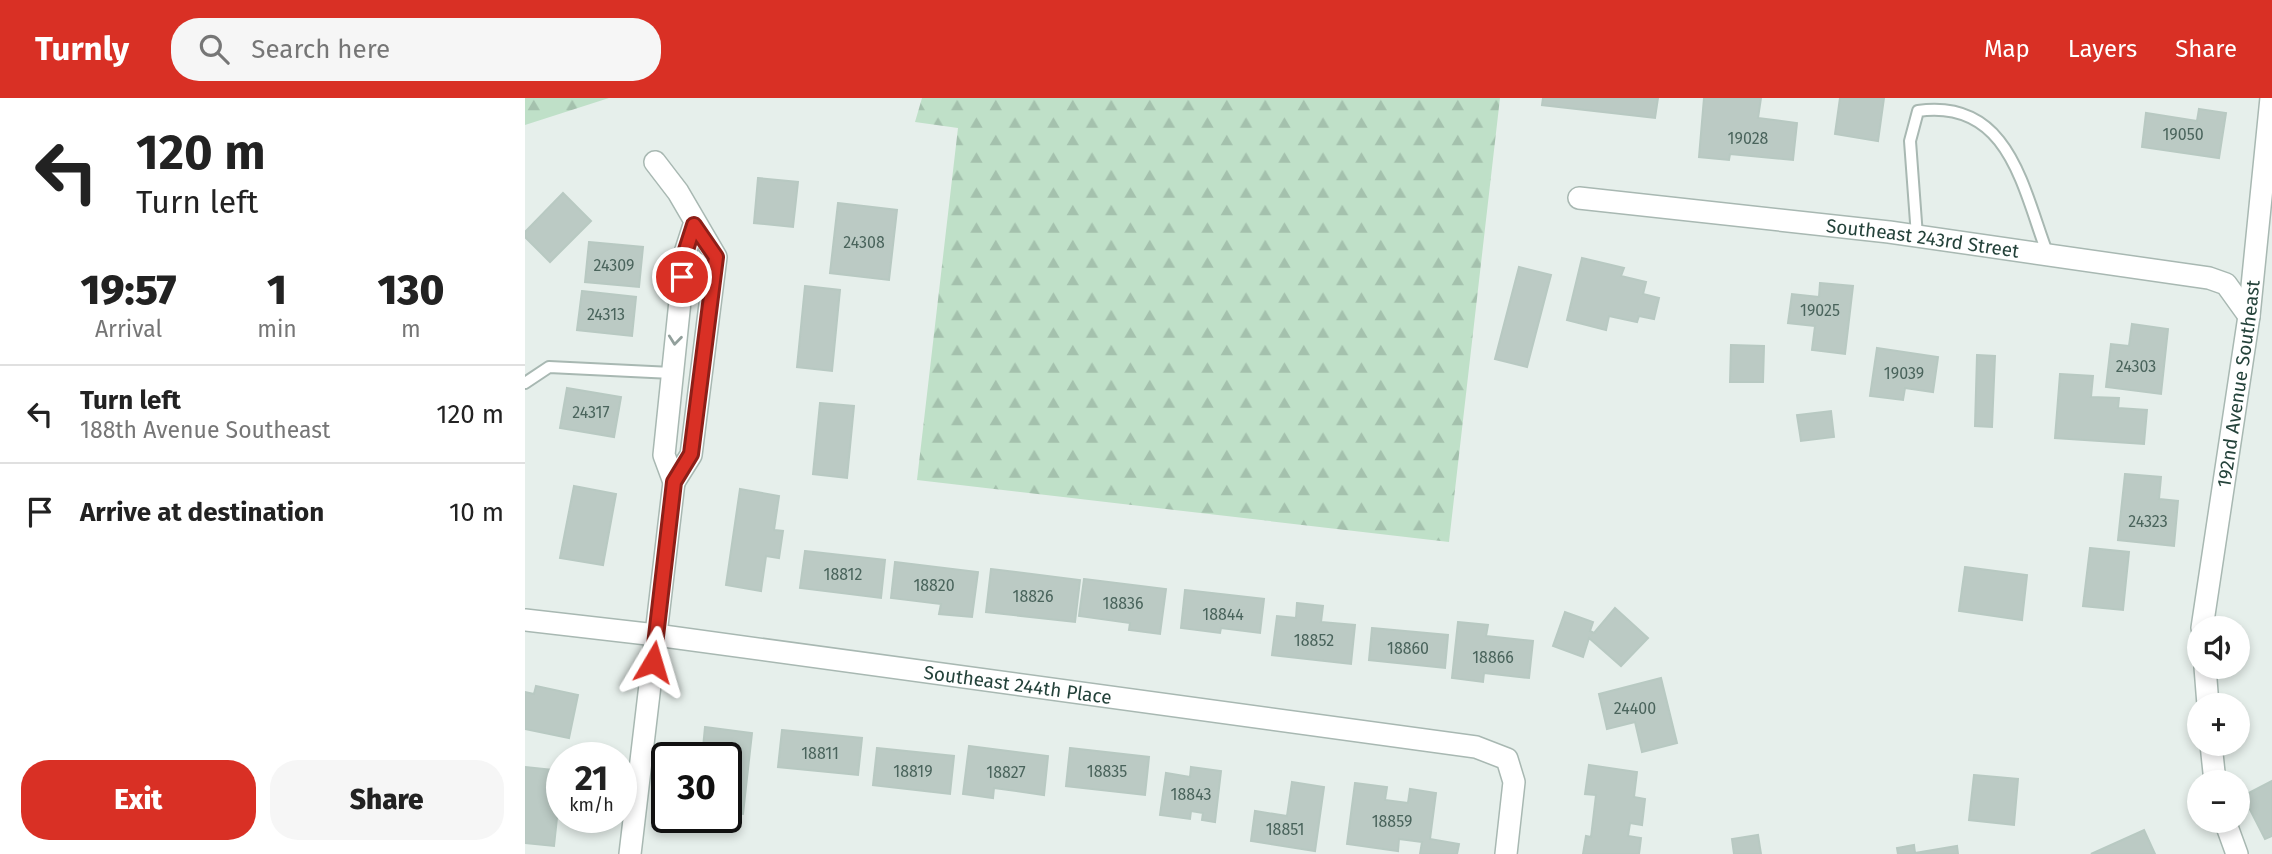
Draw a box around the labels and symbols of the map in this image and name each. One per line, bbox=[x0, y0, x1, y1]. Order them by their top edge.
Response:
house number: 19050 bbox=[2162, 125, 2204, 144]
house number: 19028 bbox=[1728, 129, 1769, 148]
street label: Southeast 243rd Street bbox=[1825, 214, 2021, 263]
house number: 24308 bbox=[843, 233, 885, 252]
pin bbox=[652, 247, 712, 307]
house number: 24309 bbox=[594, 256, 634, 275]
street label: 192nd Avenue Southeast bbox=[2212, 279, 2265, 489]
house number: 19025 bbox=[1800, 301, 1840, 320]
house number: 24313 bbox=[587, 305, 625, 324]
one-way arrow bbox=[668, 335, 683, 346]
house number: 24303 bbox=[2116, 357, 2156, 376]
house number: 19039 bbox=[1884, 364, 1924, 383]
house number: 24317 bbox=[572, 403, 610, 422]
house number: 24323 bbox=[2128, 512, 2168, 531]
house number: 18812 bbox=[824, 565, 863, 584]
house number: 18820 bbox=[913, 576, 955, 595]
house number: 18826 bbox=[1013, 587, 1053, 606]
house number: 18836 bbox=[1102, 594, 1144, 613]
house number: 18844 bbox=[1202, 605, 1244, 624]
position arrow bbox=[616, 625, 690, 699]
house number: 18852 bbox=[1294, 631, 1334, 650]
house number: 18860 bbox=[1387, 639, 1429, 658]
house number: 18866 bbox=[1472, 648, 1514, 667]
street label: Southeast 244th Place bbox=[922, 661, 1113, 709]
house number: 24400 bbox=[1614, 699, 1656, 718]
speed limit sign: 30 bbox=[651, 742, 742, 833]
house number: 18811 bbox=[801, 744, 839, 763]
house number: 18819 bbox=[893, 762, 933, 781]
house number: 18835 bbox=[1087, 762, 1127, 781]
house number: 18827 bbox=[986, 763, 1026, 782]
house number: 18843 bbox=[1171, 785, 1211, 804]
house number: 18859 bbox=[1372, 812, 1412, 831]
house number: 18851 bbox=[1266, 820, 1304, 839]

